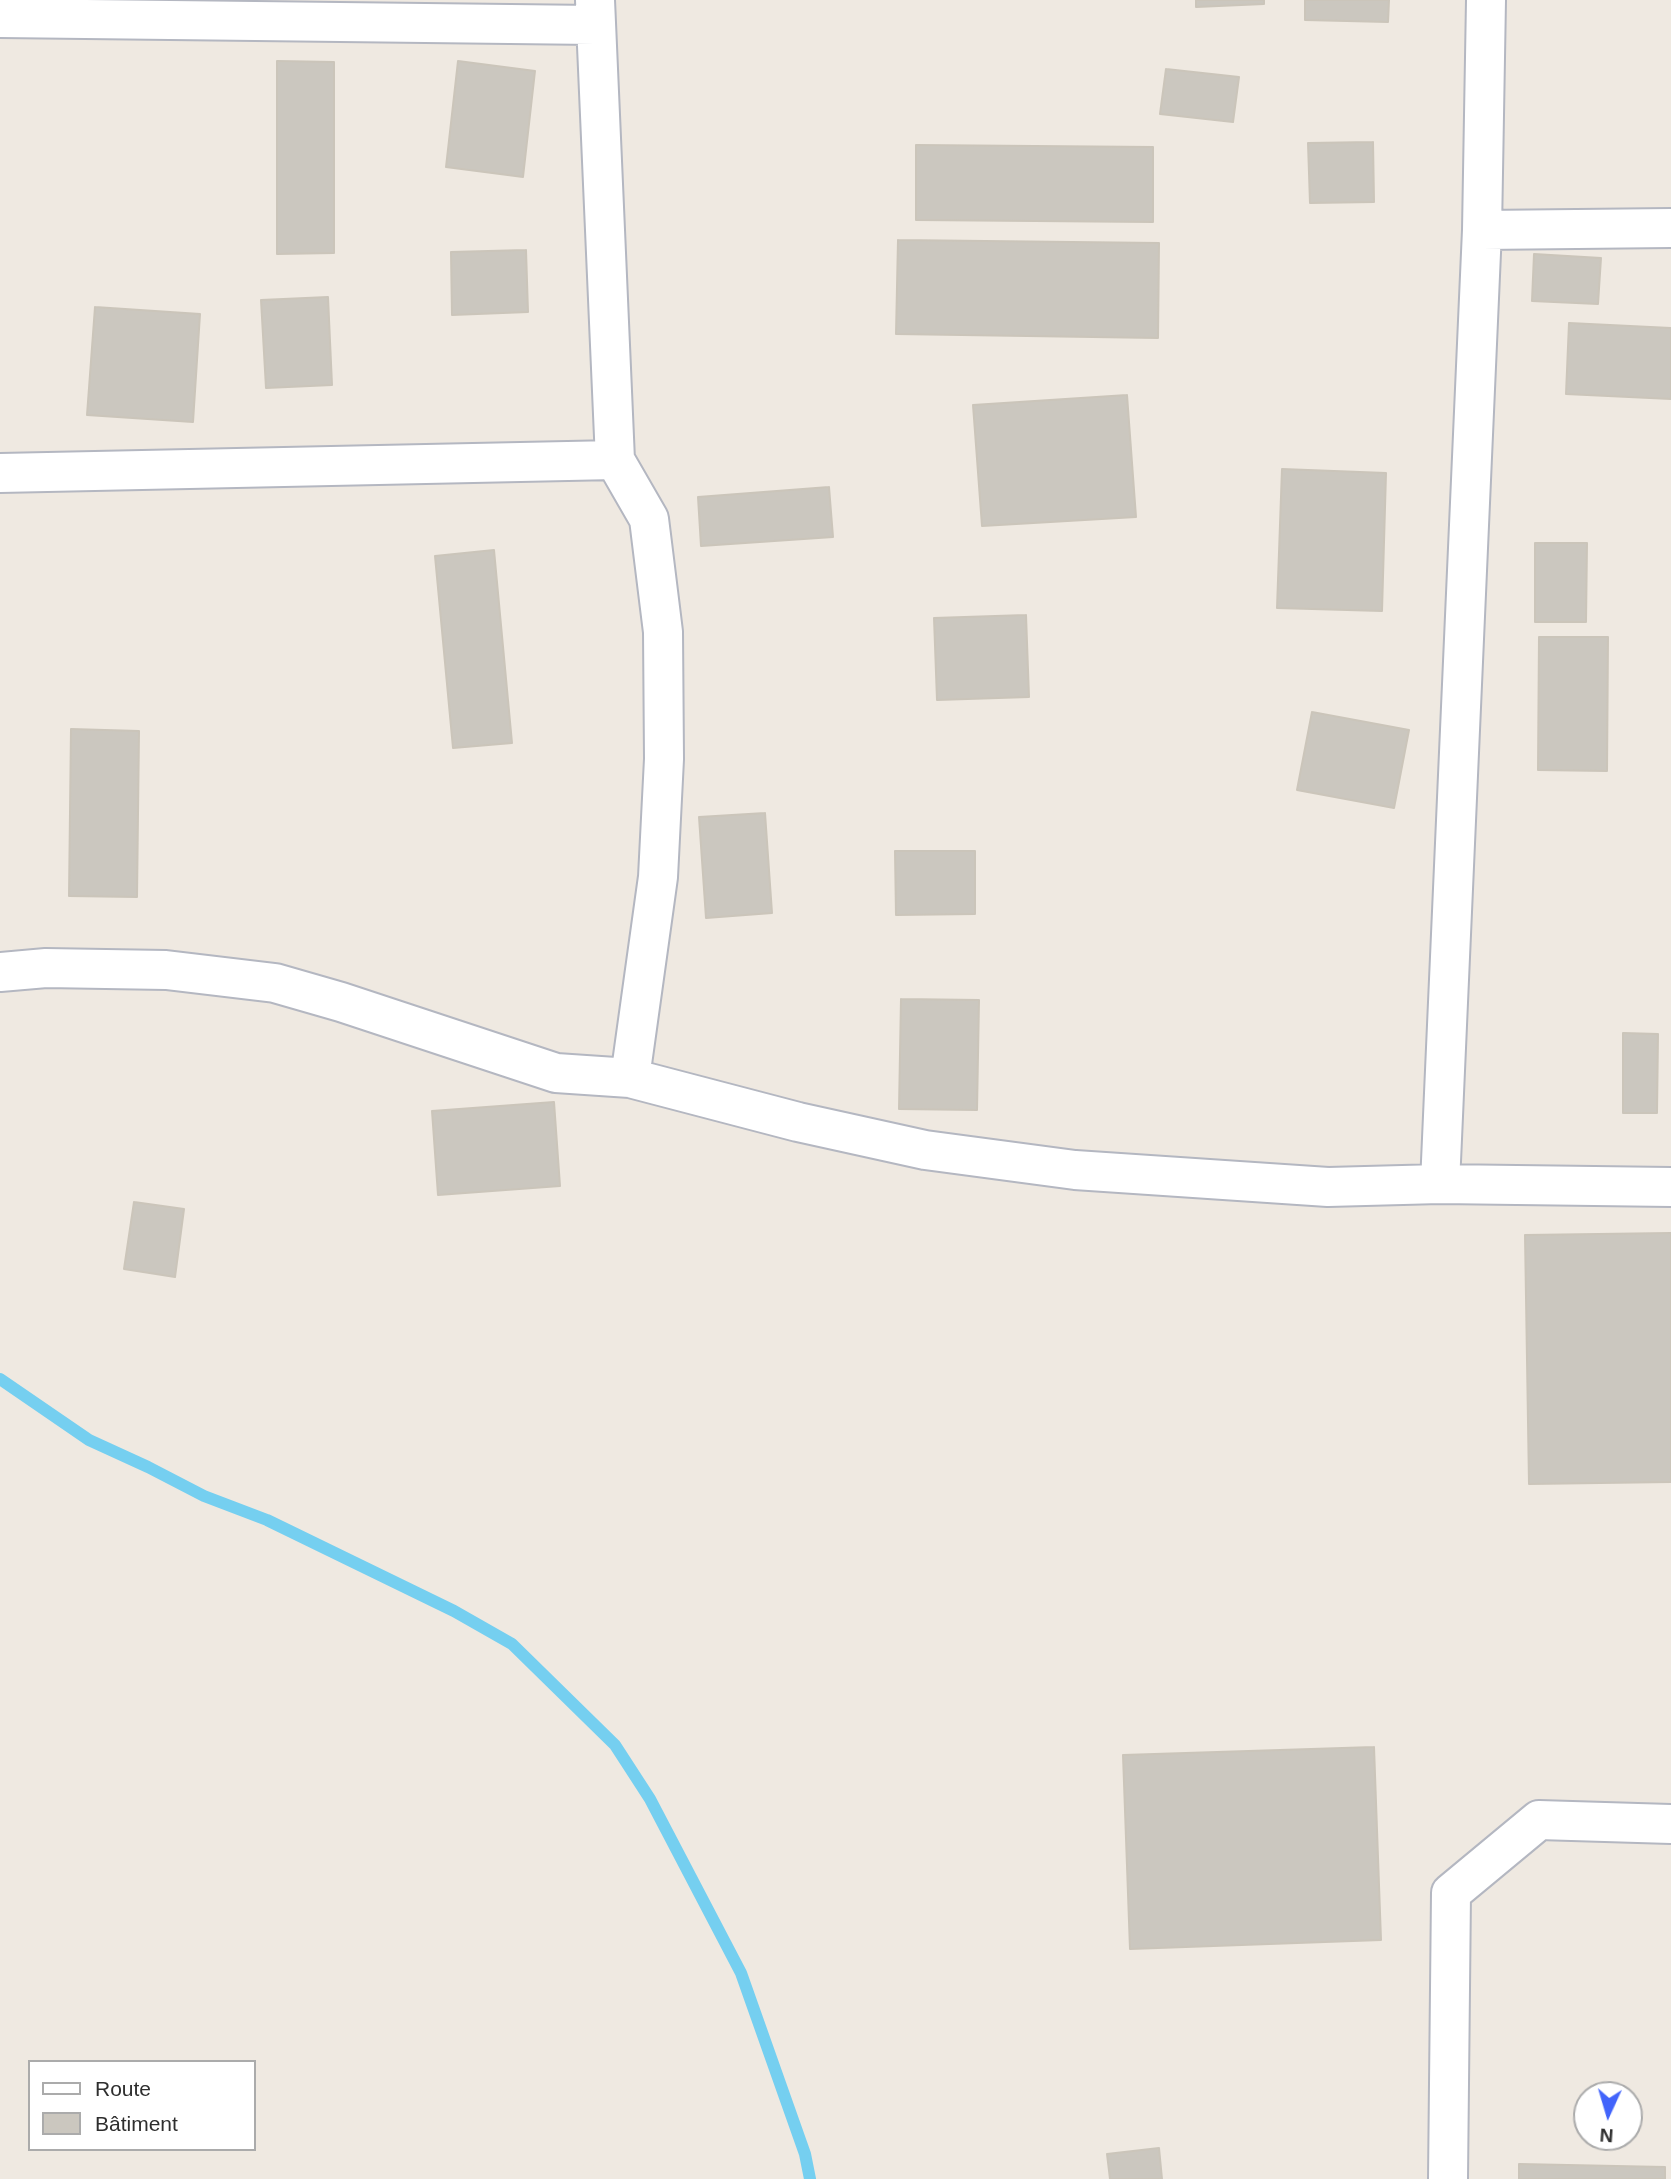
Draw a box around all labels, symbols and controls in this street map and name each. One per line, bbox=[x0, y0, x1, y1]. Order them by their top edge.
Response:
legend bbox=[28, 2060, 256, 2151]
text: Route bbox=[95, 2077, 151, 2100]
north arrow bbox=[1573, 2081, 1643, 2151]
text: Bâtiment bbox=[95, 2112, 178, 2135]
text: N bbox=[1599, 2124, 1614, 2146]

